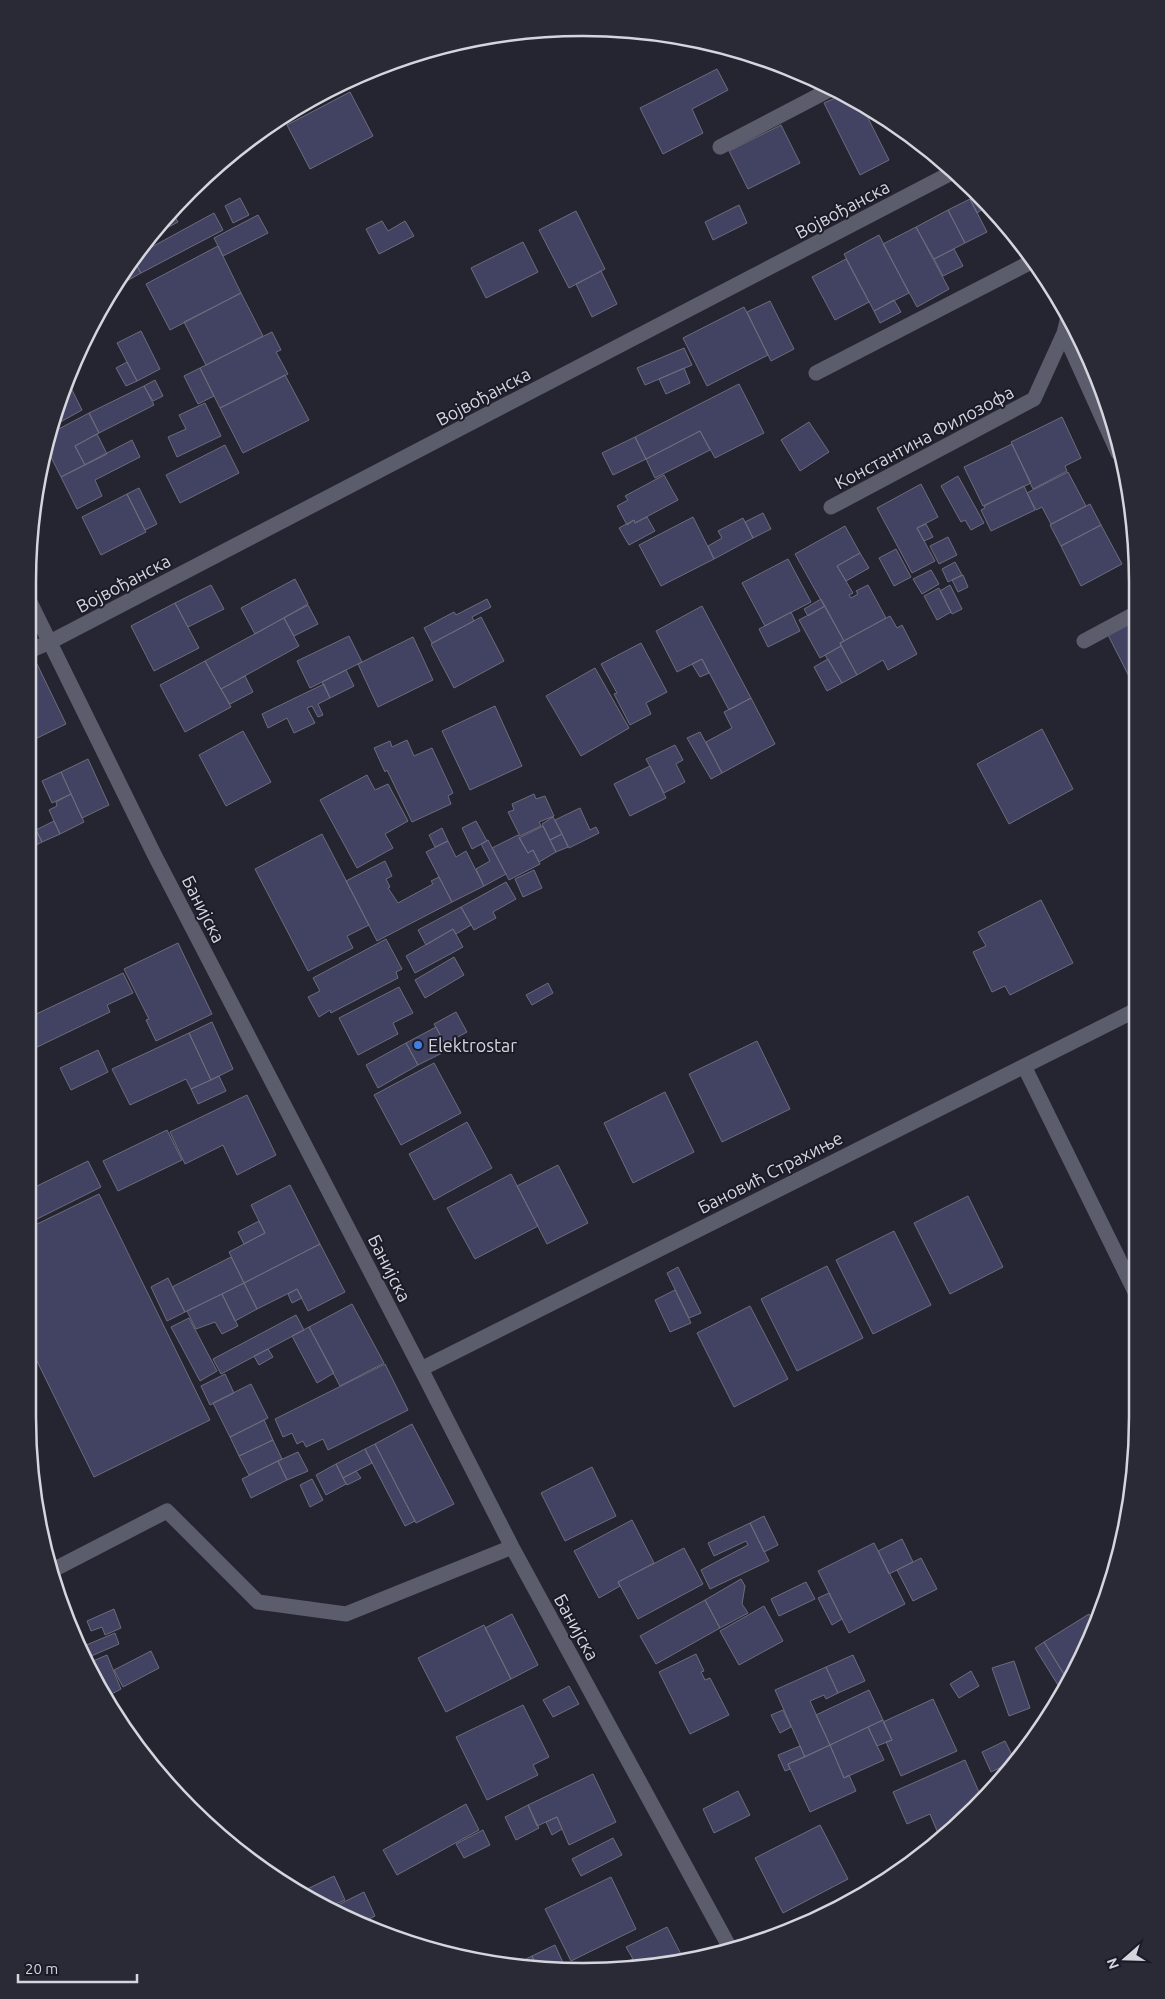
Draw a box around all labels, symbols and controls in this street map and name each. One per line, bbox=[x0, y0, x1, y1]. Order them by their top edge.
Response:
street label: Војвођанска bbox=[792, 176, 893, 243]
street label: Војвођанска bbox=[433, 363, 534, 430]
street label: Константина Филозофа bbox=[831, 381, 1017, 493]
street label: Војвођанска bbox=[73, 550, 174, 617]
street label: Банијска bbox=[179, 872, 229, 946]
place label: Elektrostar bbox=[428, 1035, 517, 1055]
marker: Elektrostar bbox=[412, 1039, 424, 1051]
street label: Бановић Страхиње bbox=[694, 1127, 846, 1217]
street label: Банијска bbox=[365, 1231, 415, 1305]
street label: Банијска bbox=[551, 1590, 603, 1664]
north arrow bbox=[1100, 1934, 1150, 1984]
scale bar bbox=[18, 1952, 136, 1984]
text: N bbox=[1103, 1956, 1122, 1971]
text: 20 m bbox=[25, 1960, 58, 1977]

